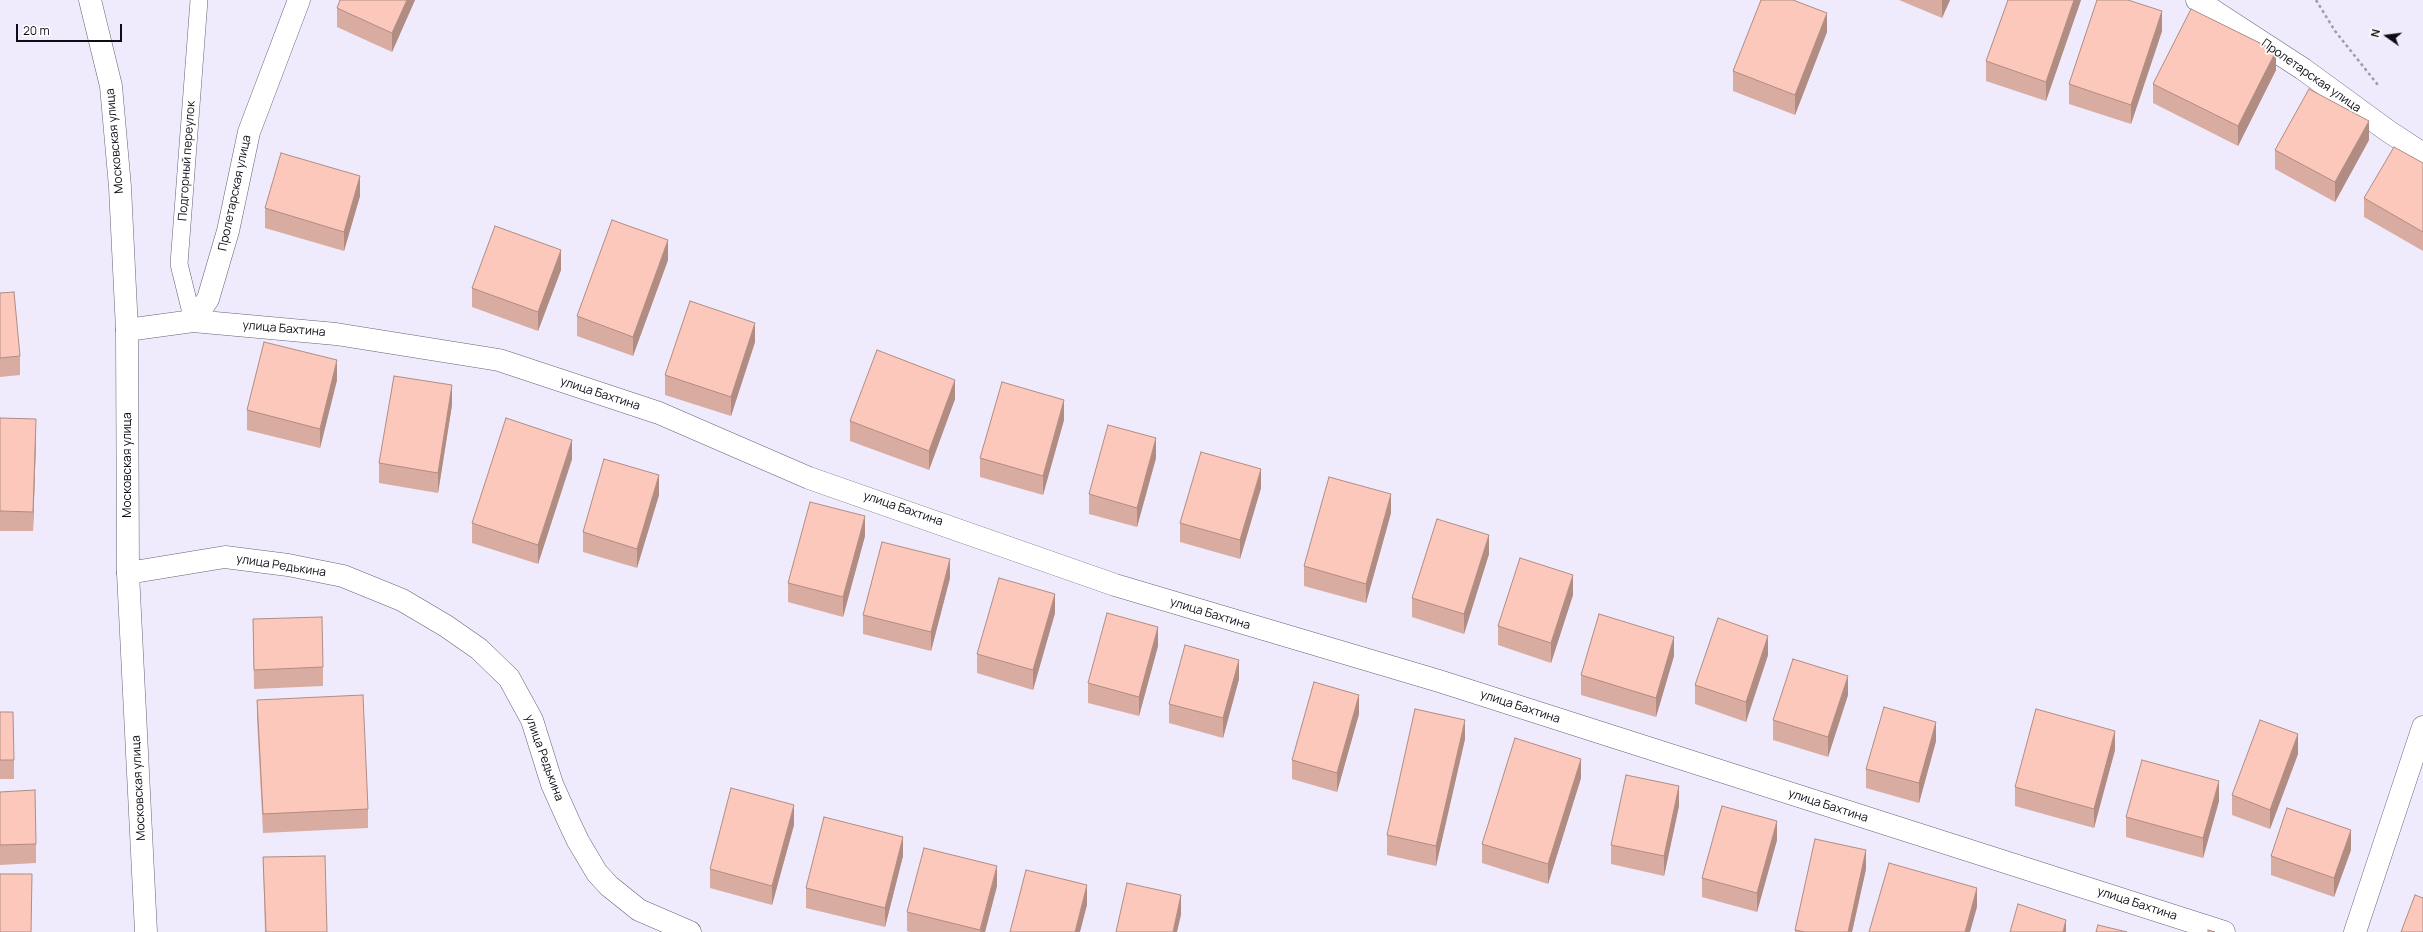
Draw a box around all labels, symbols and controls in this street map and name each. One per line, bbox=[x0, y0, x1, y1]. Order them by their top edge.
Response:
scale bar bbox=[18, 16, 124, 42]
north arrow bbox=[2367, 16, 2407, 56]
text: 20 m bbox=[23, 22, 50, 39]
text: N bbox=[2367, 27, 2383, 39]
street label: Пролетарская улица bbox=[2258, 36, 2364, 116]
street label: Московская улица bbox=[103, 88, 127, 194]
street label: Подгорный переулок bbox=[176, 100, 198, 222]
street label: Пролетарская улица bbox=[216, 134, 254, 252]
street label: улица Бахтина bbox=[242, 318, 326, 340]
street label: улица Бахтина bbox=[558, 374, 642, 414]
street label: Московская улица bbox=[121, 412, 135, 518]
street label: улица Бахтина bbox=[861, 489, 945, 529]
street label: улица Редькина bbox=[235, 552, 327, 580]
street label: улица Бахтина bbox=[1168, 595, 1252, 633]
street label: улица Бахтина bbox=[1478, 687, 1562, 727]
street label: улица Редькина bbox=[522, 713, 566, 803]
street label: Московская улица bbox=[129, 735, 149, 841]
street label: улица Бахтина bbox=[1786, 786, 1870, 826]
street label: улица Бахтина bbox=[2095, 884, 2179, 924]

